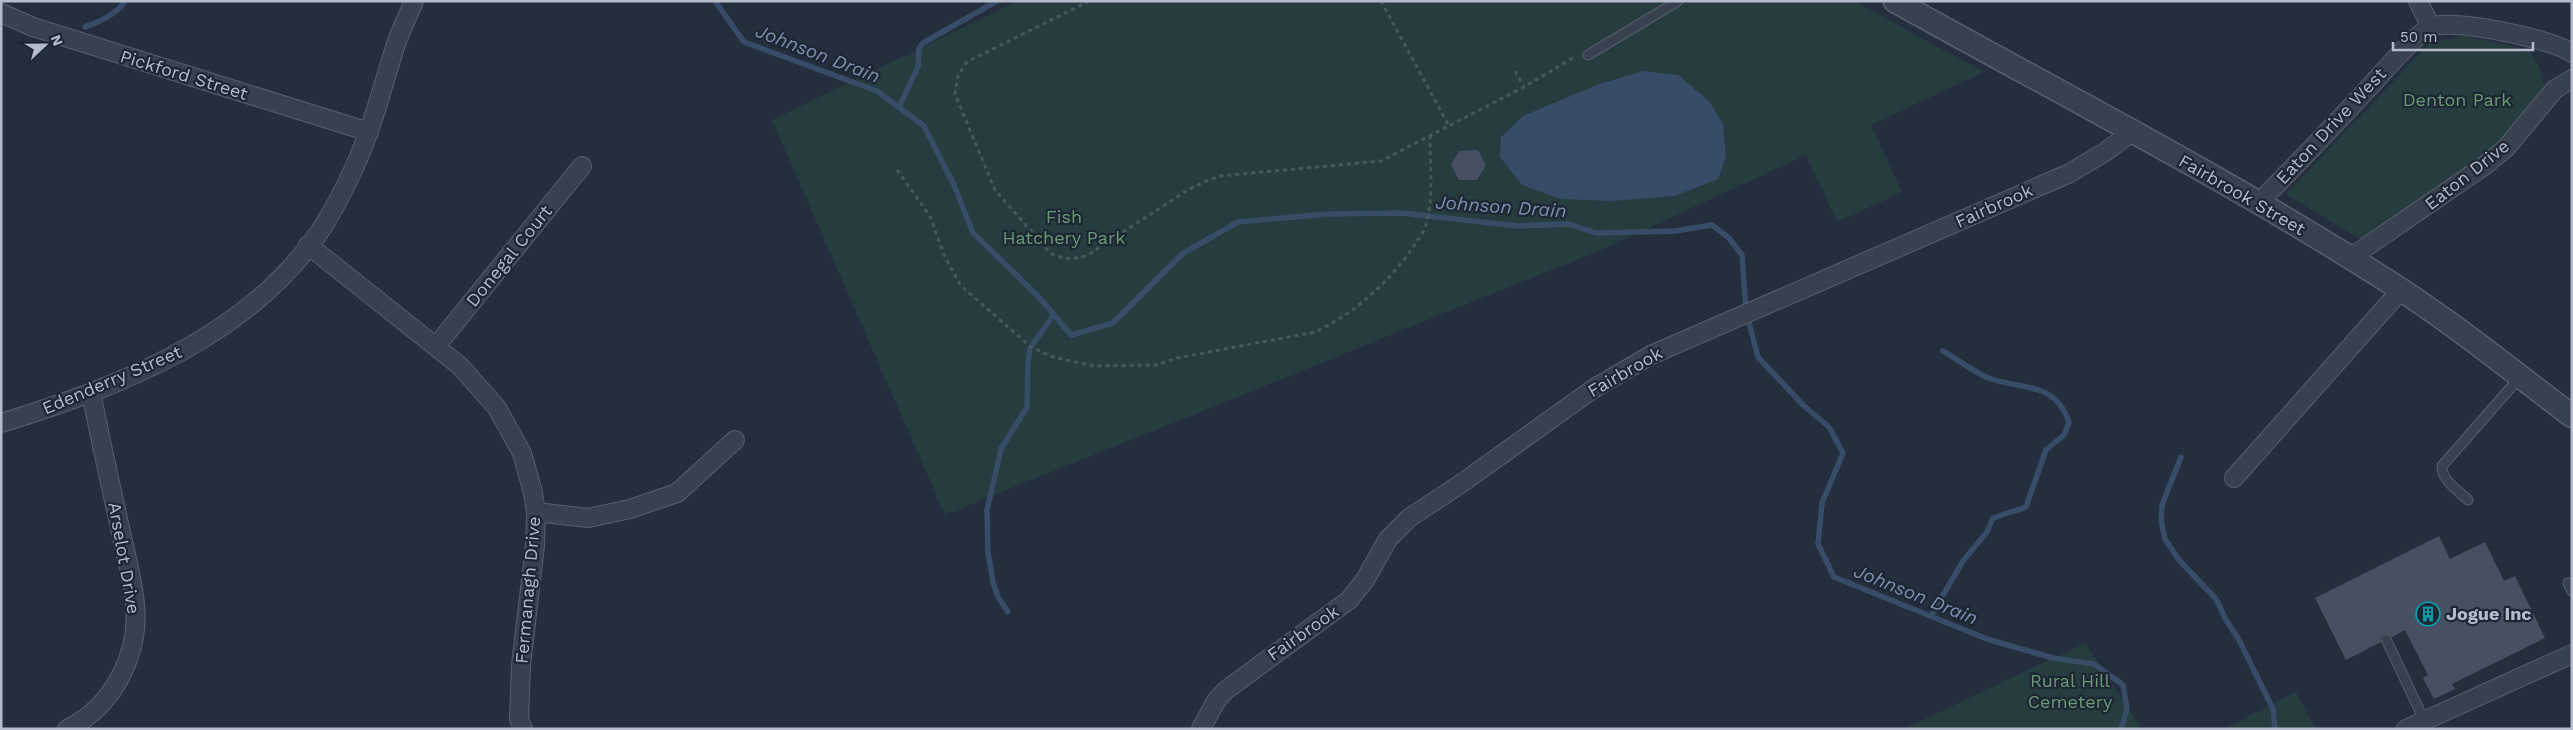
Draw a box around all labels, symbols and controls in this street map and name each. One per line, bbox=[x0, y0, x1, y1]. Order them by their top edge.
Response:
water label: Johnson Drain bbox=[752, 19, 883, 88]
north arrow bbox=[20, 20, 70, 70]
scale bar bbox=[2393, 20, 2533, 52]
text: 50 m bbox=[2400, 28, 2437, 46]
text: N bbox=[48, 32, 66, 48]
street label: Pickford Street bbox=[118, 45, 251, 104]
street label: Eaton Drive West bbox=[2271, 63, 2390, 188]
park label: Denton Park bbox=[2403, 89, 2511, 110]
street label: Eaton Drive bbox=[2420, 135, 2513, 214]
street label: Fairbrook Street bbox=[2175, 150, 2310, 240]
street label: Fairbrook bbox=[1952, 179, 2036, 232]
water label: Johnson Drain bbox=[1435, 190, 1567, 223]
street label: Donegal Court bbox=[461, 200, 556, 311]
park label: Fish Hatchery Park bbox=[1002, 206, 1126, 248]
street label: Edenderry Street bbox=[39, 340, 185, 418]
street label: Fairbrook bbox=[1584, 342, 1666, 401]
street label: Arselot Drive bbox=[104, 500, 145, 616]
street label: Fermanagh Drive bbox=[511, 515, 544, 665]
water label: Johnson Drain bbox=[1851, 559, 1981, 630]
street label: Fairbrook bbox=[1263, 600, 1343, 665]
building icon: Jogue Inc bbox=[2415, 601, 2441, 627]
place label: Jogue Inc bbox=[2446, 603, 2532, 624]
park label: Rural Hill Cemetery bbox=[2028, 670, 2113, 712]

